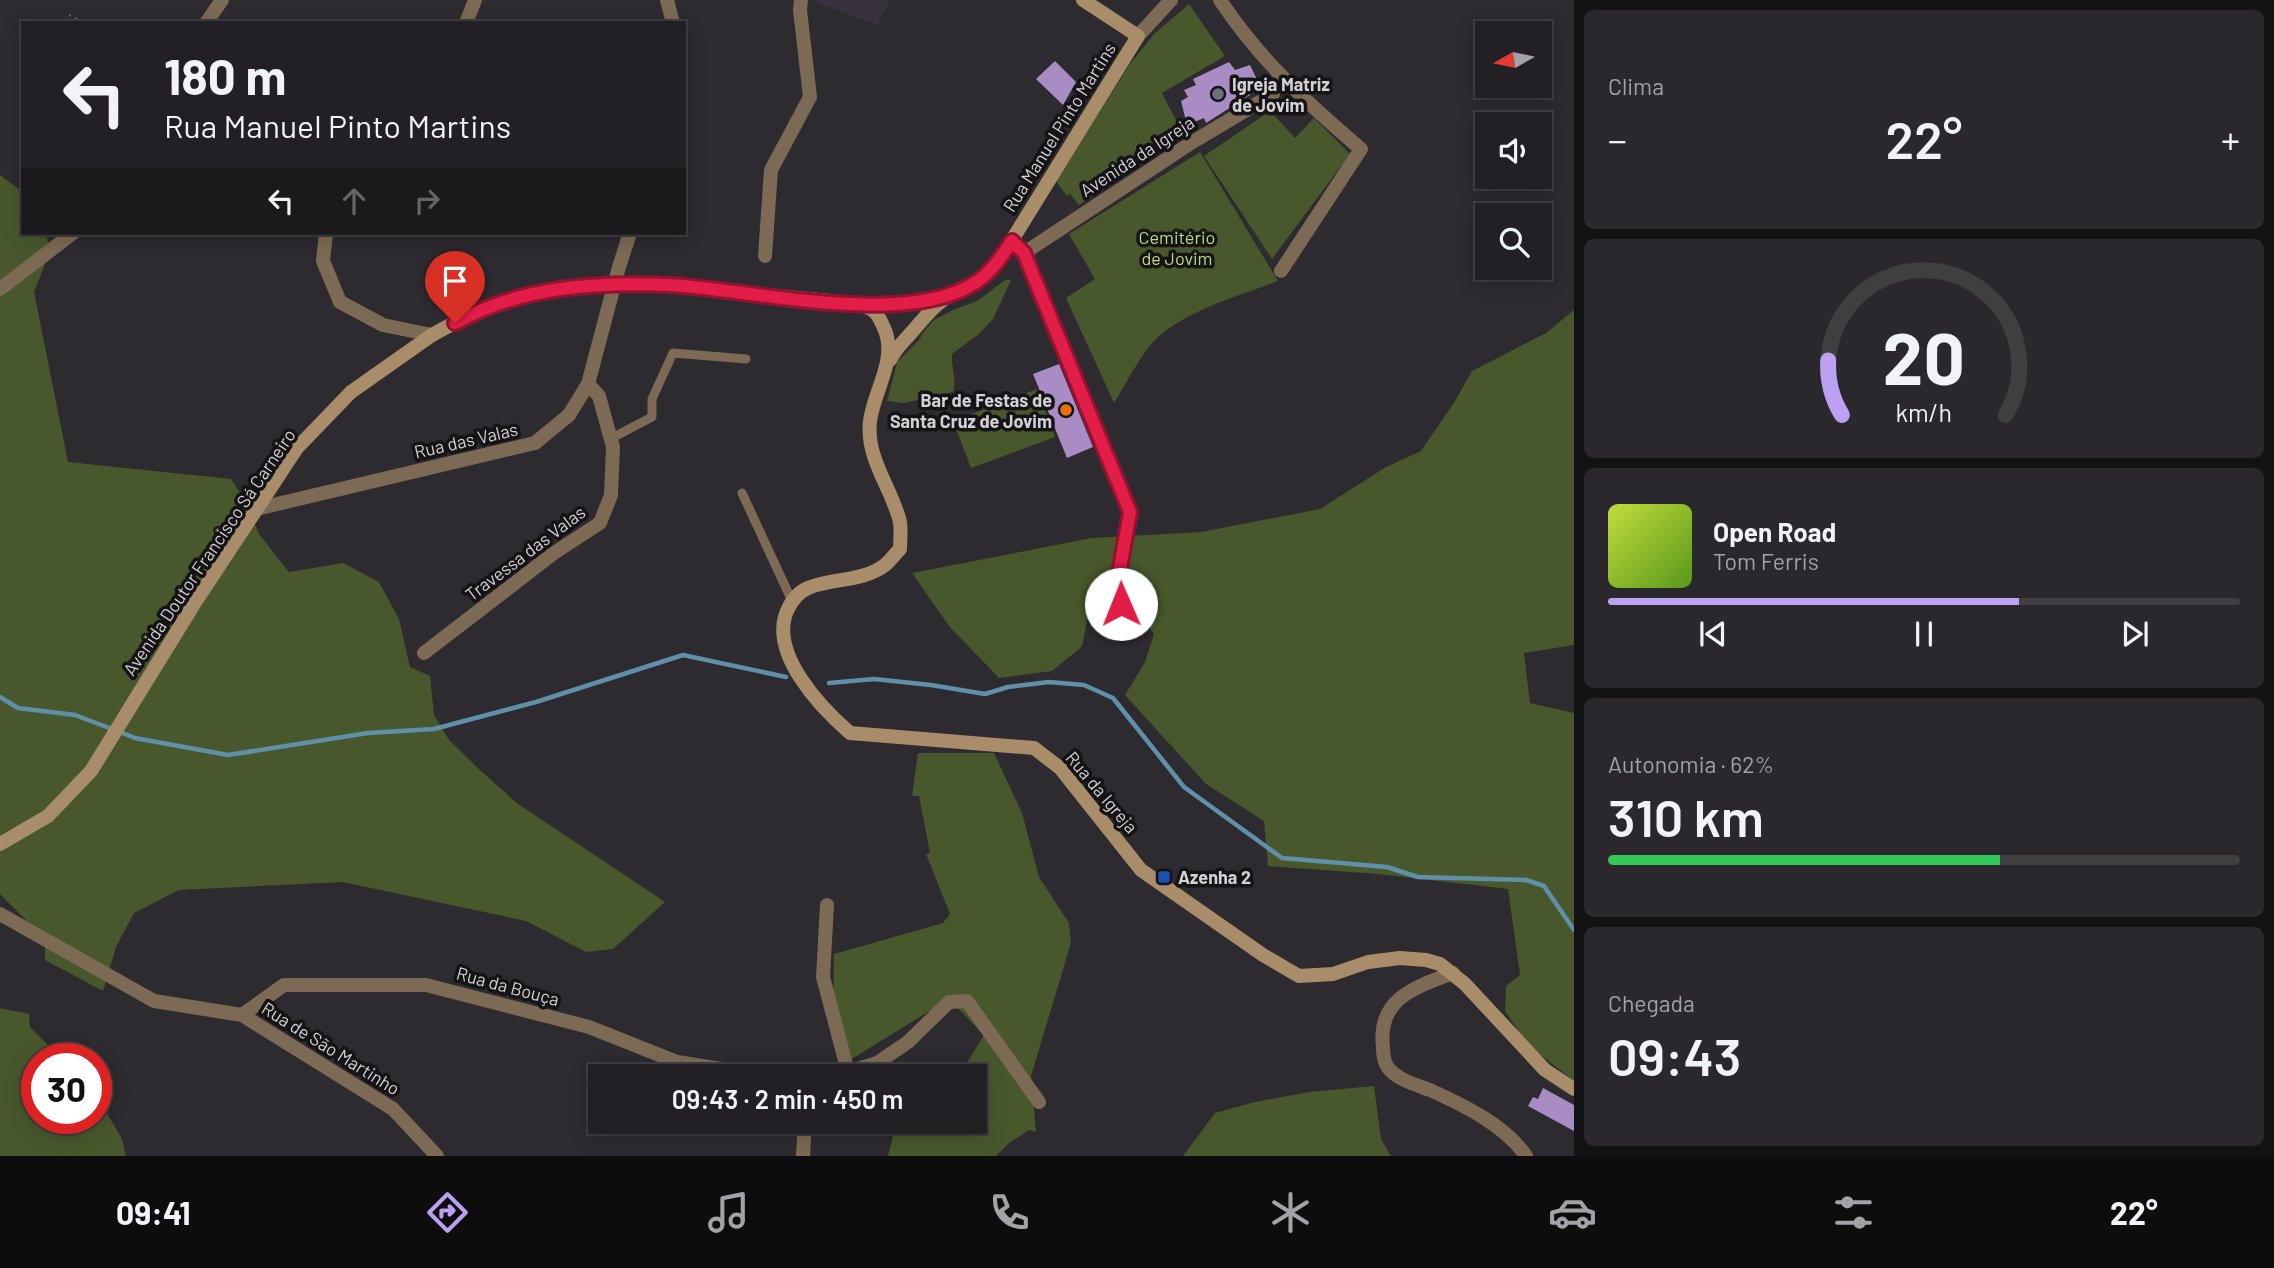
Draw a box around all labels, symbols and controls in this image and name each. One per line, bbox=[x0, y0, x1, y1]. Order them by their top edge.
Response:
north arrow bbox=[1475, 21, 1552, 98]
map controls bbox=[1475, 21, 1552, 280]
street label: Rua Manuel Pinto Martins bbox=[998, 38, 1120, 216]
text: 180 m bbox=[164, 46, 287, 105]
icon: left bbox=[49, 49, 140, 140]
text: Clima bbox=[1608, 72, 1664, 100]
place label: Igreja Matriz de Jovim bbox=[1232, 73, 1330, 116]
marker: Igreja Matriz de Jovim bbox=[1210, 86, 1226, 102]
text: Rua Manuel Pinto Martins bbox=[164, 106, 511, 144]
text: 22° bbox=[1886, 107, 1962, 169]
street label: Avenida da Igreja bbox=[1076, 111, 1198, 201]
button: sound bbox=[1475, 112, 1552, 189]
text: − bbox=[1608, 116, 1627, 162]
text: + bbox=[2221, 116, 2240, 162]
icon: left bbox=[262, 182, 300, 220]
icon: ahead bbox=[335, 182, 373, 220]
icon: right bbox=[408, 182, 446, 220]
button: search bbox=[1475, 203, 1552, 280]
park label: Cemitério de Jovim bbox=[1139, 226, 1215, 269]
pin bbox=[425, 251, 485, 323]
icon: arrive bbox=[436, 262, 474, 300]
text: 20 bbox=[1883, 312, 1965, 400]
place label: Bar de Festas de Santa Cruz de Jovim bbox=[890, 389, 1052, 432]
text: km/h bbox=[1896, 397, 1952, 427]
marker: Bar de Festas de Santa Cruz de Jovim bbox=[1058, 402, 1074, 418]
street label: Rua das Valas bbox=[412, 417, 520, 463]
street label: Avenida Doutor Francisco Sá Carneiro bbox=[118, 425, 300, 679]
street label: Travessa das Valas bbox=[461, 501, 589, 605]
text: Open Road bbox=[1713, 516, 1836, 547]
text: Tom Ferris bbox=[1713, 547, 1819, 575]
position arrow bbox=[1084, 567, 1158, 641]
icon: previous bbox=[1694, 615, 1732, 653]
icon: pause bbox=[1905, 615, 1943, 653]
icon: next bbox=[2116, 615, 2154, 653]
street label: Rua da Igreja bbox=[1061, 747, 1143, 837]
text: Autonomia · 62% bbox=[1608, 750, 1774, 778]
text: 310 km bbox=[1608, 785, 1764, 847]
place label: Azenha 2 bbox=[1178, 866, 1251, 888]
marker: Azenha 2 bbox=[1156, 869, 1172, 885]
street label: Rua da Bouça bbox=[454, 962, 562, 1010]
text: Chegada bbox=[1608, 989, 1695, 1017]
street label: Rua de São Martinho bbox=[258, 997, 404, 1099]
text: 09:43 bbox=[1608, 1024, 1741, 1086]
speed limit sign: 30 bbox=[21, 1043, 112, 1134]
text: 09:43 · 2 min · 450 m bbox=[672, 1083, 903, 1114]
icon: directions bbox=[423, 1188, 472, 1237]
icon: music bbox=[704, 1188, 753, 1237]
icon: phone bbox=[985, 1188, 1034, 1237]
icon: climate bbox=[1266, 1188, 1315, 1237]
icon: car bbox=[1548, 1188, 1597, 1237]
icon: filters bbox=[1829, 1188, 1878, 1237]
text: 09:41 bbox=[116, 1193, 191, 1231]
text: 22° bbox=[2110, 1193, 2158, 1231]

